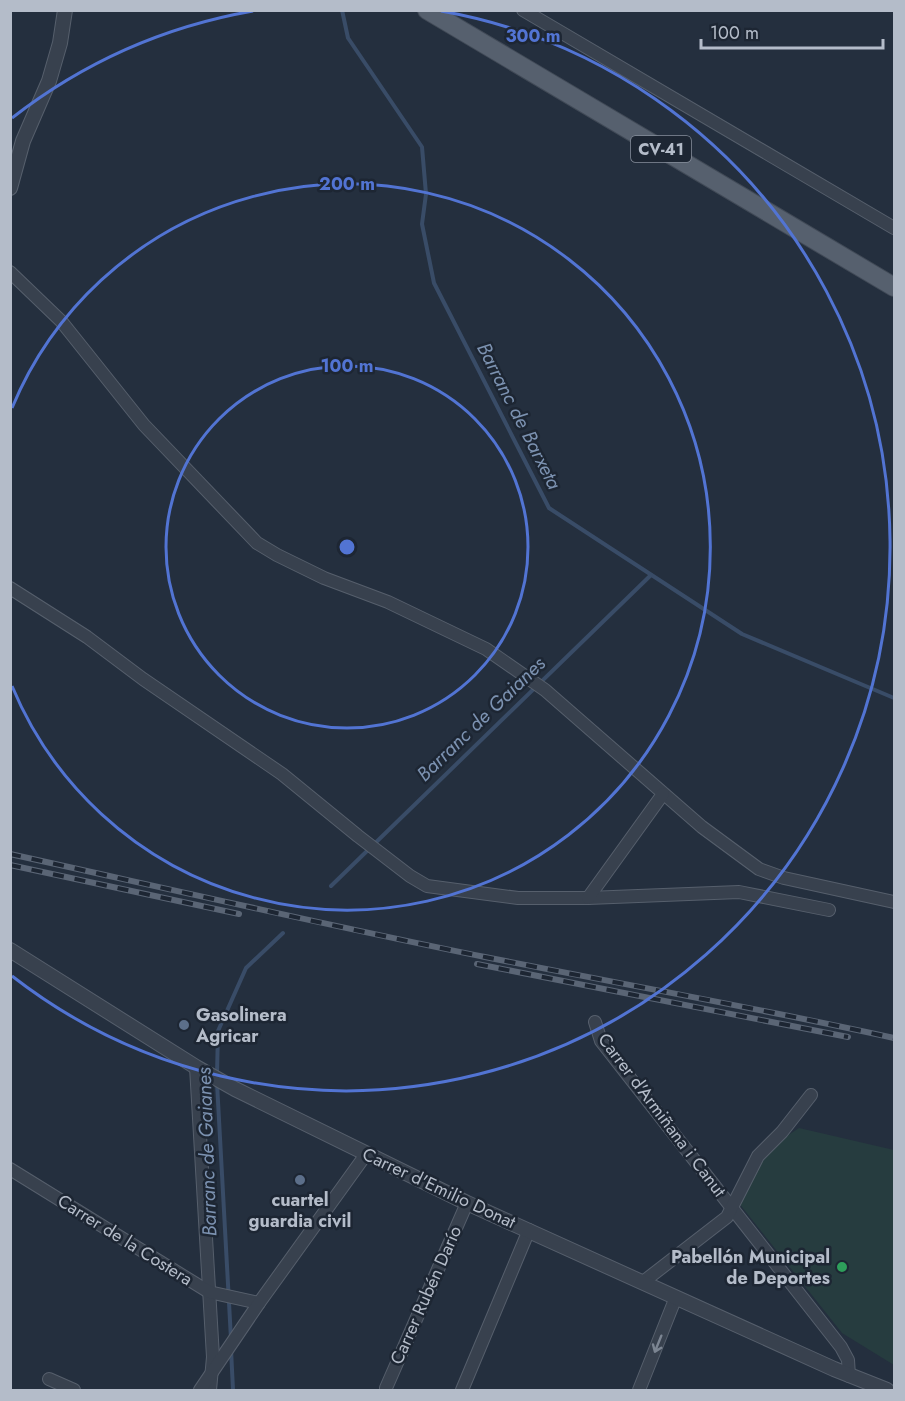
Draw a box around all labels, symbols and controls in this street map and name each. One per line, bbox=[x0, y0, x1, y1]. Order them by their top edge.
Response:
scale bar bbox=[701, 12, 882, 50]
text: 100 m bbox=[710, 20, 759, 46]
text: 300 m bbox=[505, 23, 561, 49]
road number: CV-41 bbox=[631, 136, 691, 162]
text: 200 m bbox=[319, 171, 375, 197]
water label: Barranc de Barxeta bbox=[469, 337, 569, 495]
text: 100 m bbox=[320, 353, 374, 379]
centre of rings bbox=[337, 537, 357, 557]
water label: Barranc de Gaianes bbox=[410, 650, 552, 788]
place label: Gasolinera Agricar bbox=[195, 1002, 287, 1049]
marker: Gasolinera Agricar bbox=[177, 1018, 191, 1032]
street label: Carrer d'Armiñana i Canut bbox=[592, 1028, 733, 1203]
water label: Barranc de Gaianes bbox=[190, 1067, 224, 1237]
street label: Carrer d'Emilio Donat bbox=[358, 1141, 521, 1235]
marker: cuartel guardia civil bbox=[293, 1173, 307, 1187]
place label: cuartel guardia civil bbox=[249, 1187, 351, 1234]
street label: Carrer de la Costera bbox=[52, 1188, 198, 1292]
street label: Carrer Rubén Darío bbox=[384, 1221, 468, 1369]
place label: Pabellón Municipal de Deportes bbox=[671, 1244, 830, 1291]
marker: Pabellón Municipal de Deportes bbox=[835, 1260, 849, 1274]
one-way arrow bbox=[651, 1334, 662, 1353]

